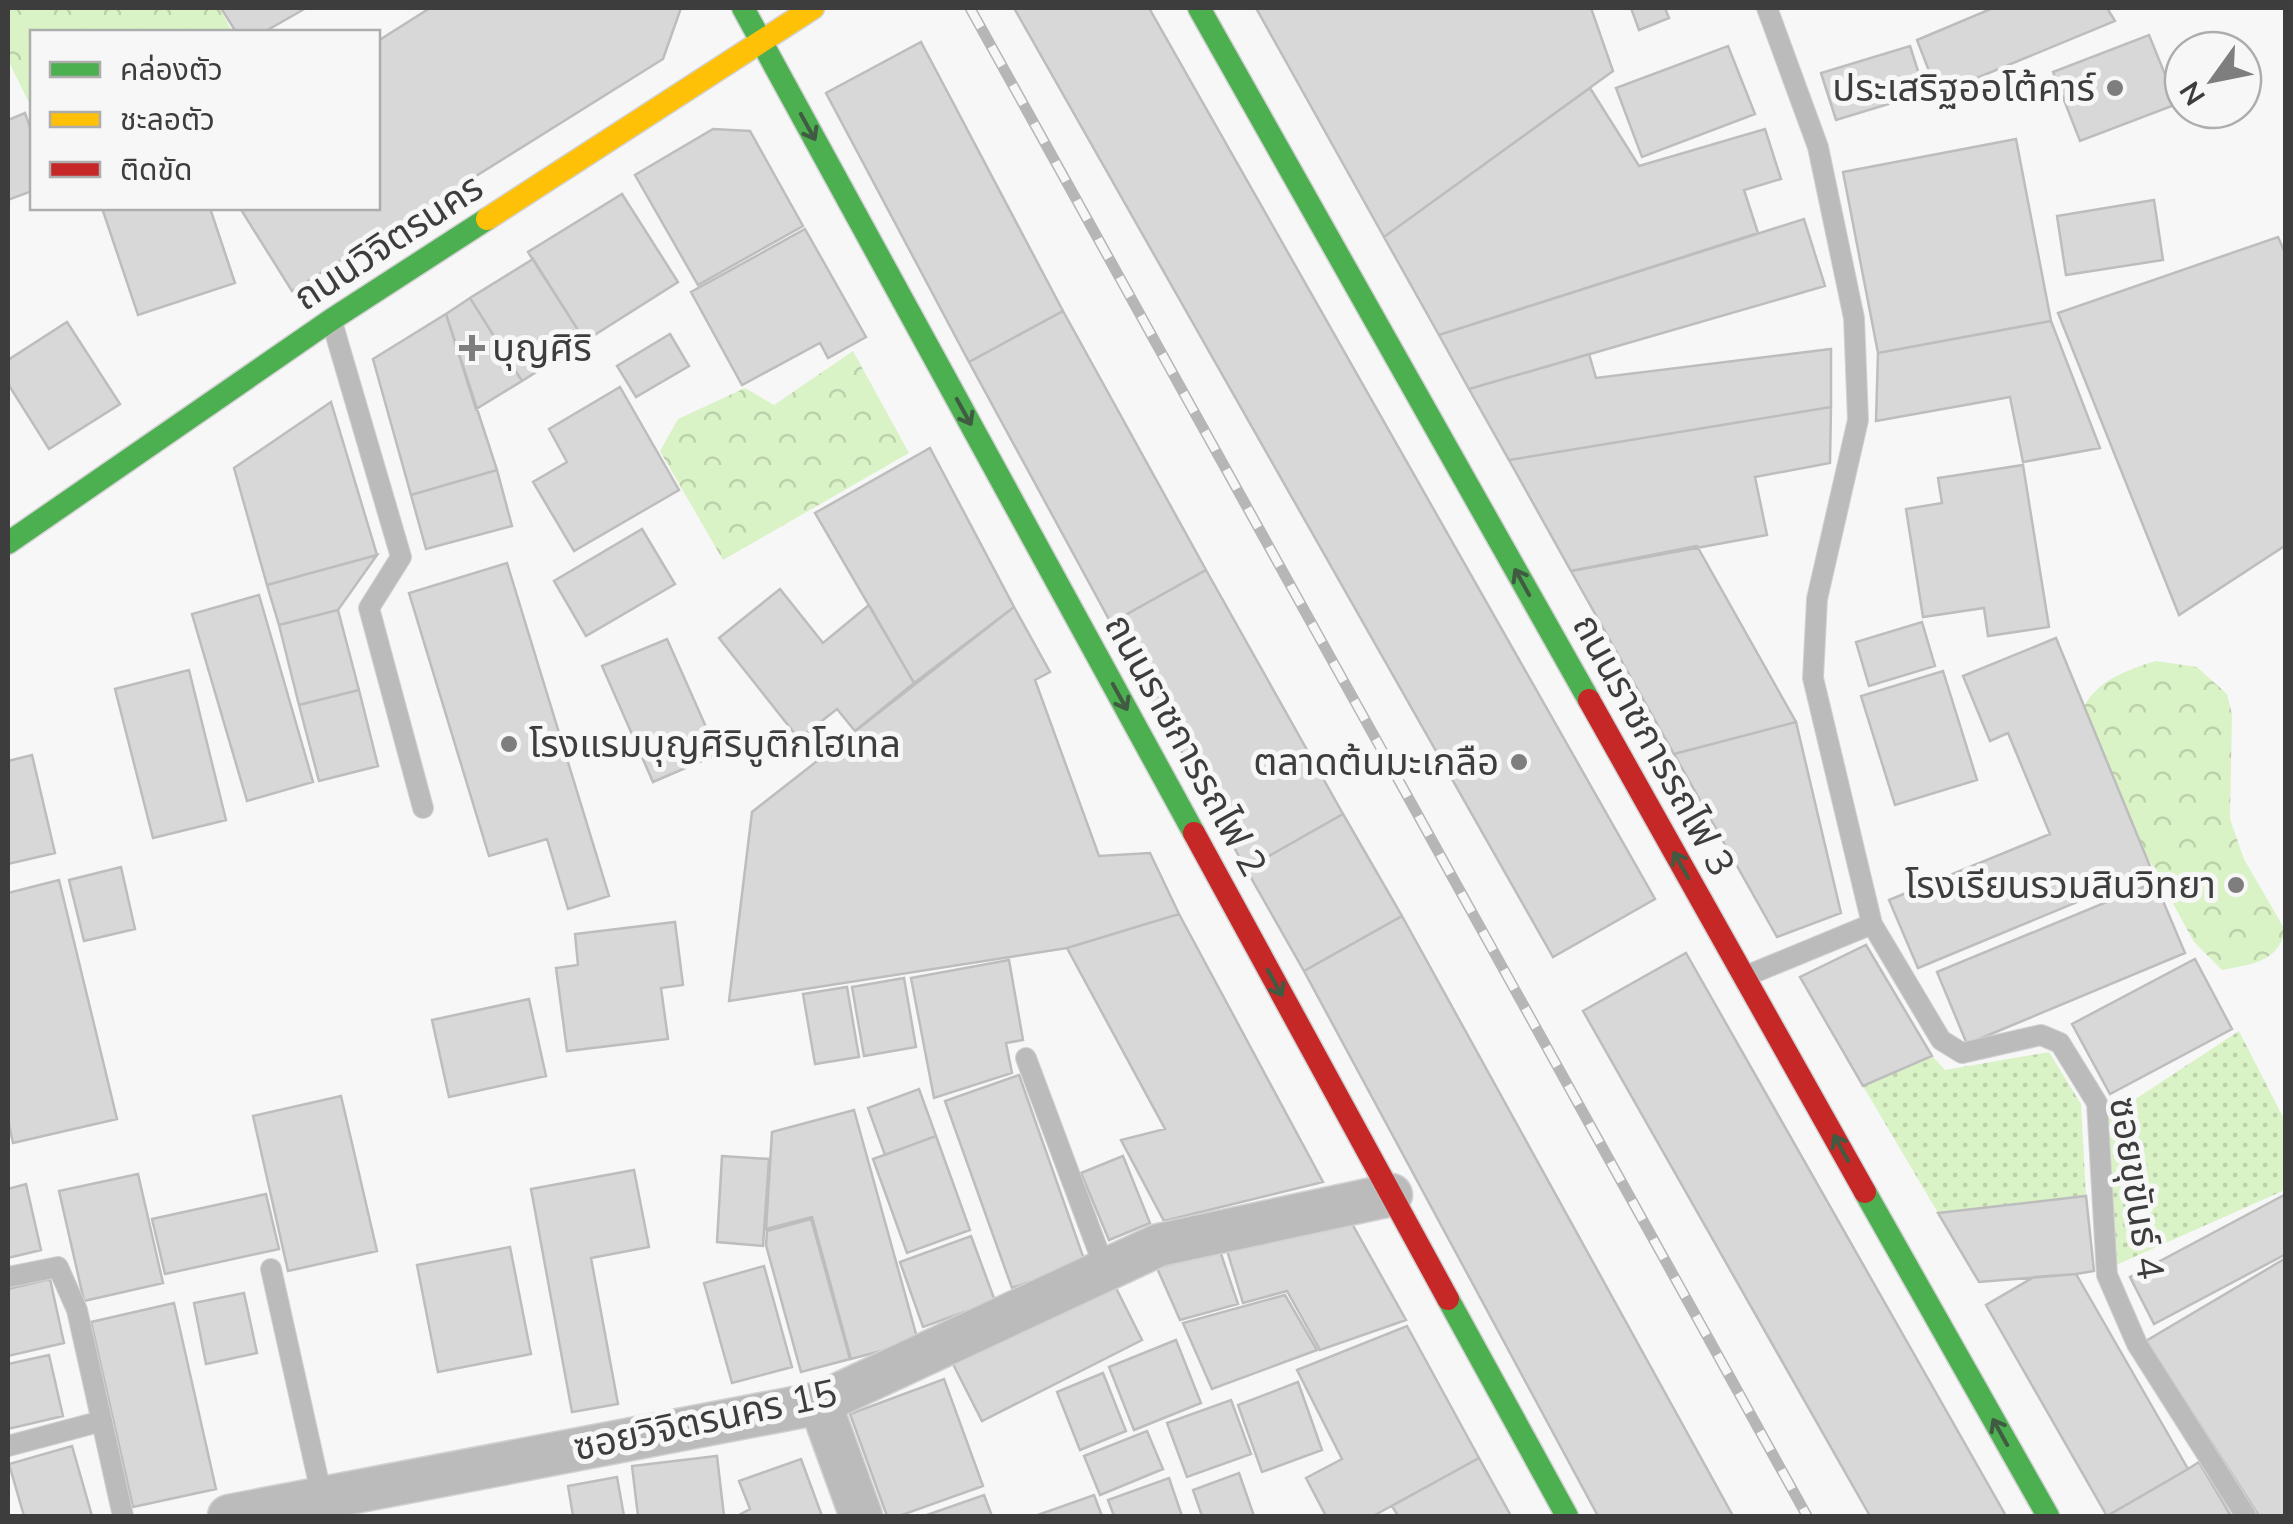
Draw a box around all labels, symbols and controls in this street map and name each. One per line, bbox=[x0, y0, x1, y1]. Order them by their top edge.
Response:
legend bbox=[30, 30, 380, 210]
north arrow bbox=[2163, 30, 2263, 130]
text: คล่องตัว bbox=[120, 50, 223, 88]
place label: ประเสริฐออโต้คาร์ bbox=[1832, 63, 2096, 111]
text: N bbox=[2171, 75, 2212, 112]
marker: ประเสริฐออโต้คาร์ bbox=[2104, 77, 2126, 99]
text: ชะลอตัว bbox=[120, 100, 215, 138]
one-way arrow bbox=[799, 111, 819, 141]
text: ติดขัด bbox=[120, 150, 192, 188]
street label: ถนนวิจิตรนคร bbox=[284, 162, 491, 320]
place label: บุญศิริ bbox=[492, 323, 592, 371]
marker: บุญศิริ bbox=[461, 337, 483, 359]
one-way arrow bbox=[955, 397, 974, 426]
one-way arrow bbox=[1511, 568, 1531, 597]
street label: ถนนราชการรถไฟ 2 bbox=[1095, 605, 1279, 884]
street label: ถนนราชการรถไฟ 3 bbox=[1563, 605, 1747, 884]
one-way arrow bbox=[1110, 682, 1130, 712]
place label: โรงแรมบุญศิริบูติกโฮเทล bbox=[529, 719, 901, 767]
marker: โรงแรมบุญศิริบูติกโฮเทล bbox=[498, 733, 520, 755]
place label: ตลาดต้นมะเกลือ bbox=[1253, 737, 1499, 785]
marker: ตลาดต้นมะเกลือ bbox=[1508, 751, 1530, 773]
one-way arrow bbox=[1671, 851, 1691, 881]
place label: โรงเรียนรวมสินวิทยา bbox=[1905, 860, 2216, 908]
marker: โรงเรียนรวมสินวิทยา bbox=[2225, 874, 2247, 896]
one-way arrow bbox=[1266, 967, 1286, 997]
street label: ซอยขุขันธ์ 4 bbox=[2100, 1093, 2176, 1282]
one-way arrow bbox=[1830, 1134, 1850, 1164]
street label: ซอยวิจิตรนคร 15 bbox=[569, 1368, 841, 1470]
one-way arrow bbox=[1990, 1417, 2010, 1447]

